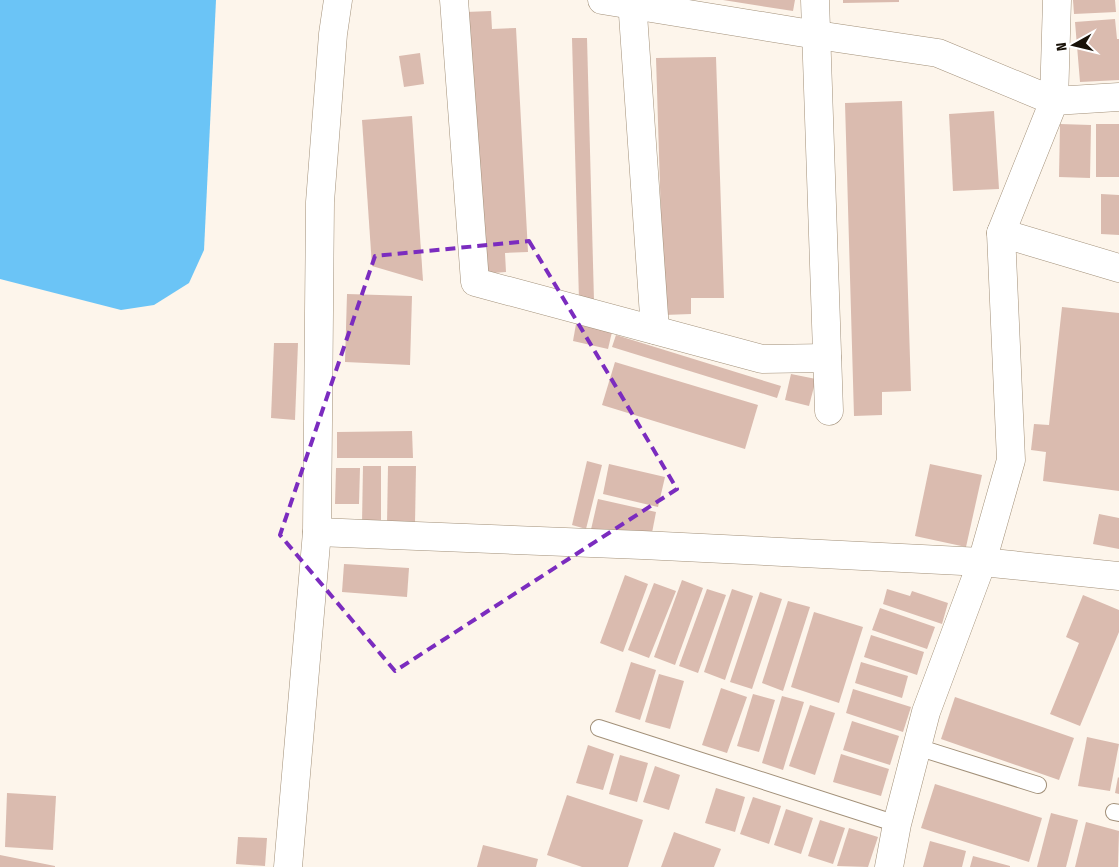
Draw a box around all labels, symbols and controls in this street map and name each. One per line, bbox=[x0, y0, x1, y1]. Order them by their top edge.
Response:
north arrow bbox=[1049, 20, 1099, 70]
text: N bbox=[1053, 41, 1071, 52]

